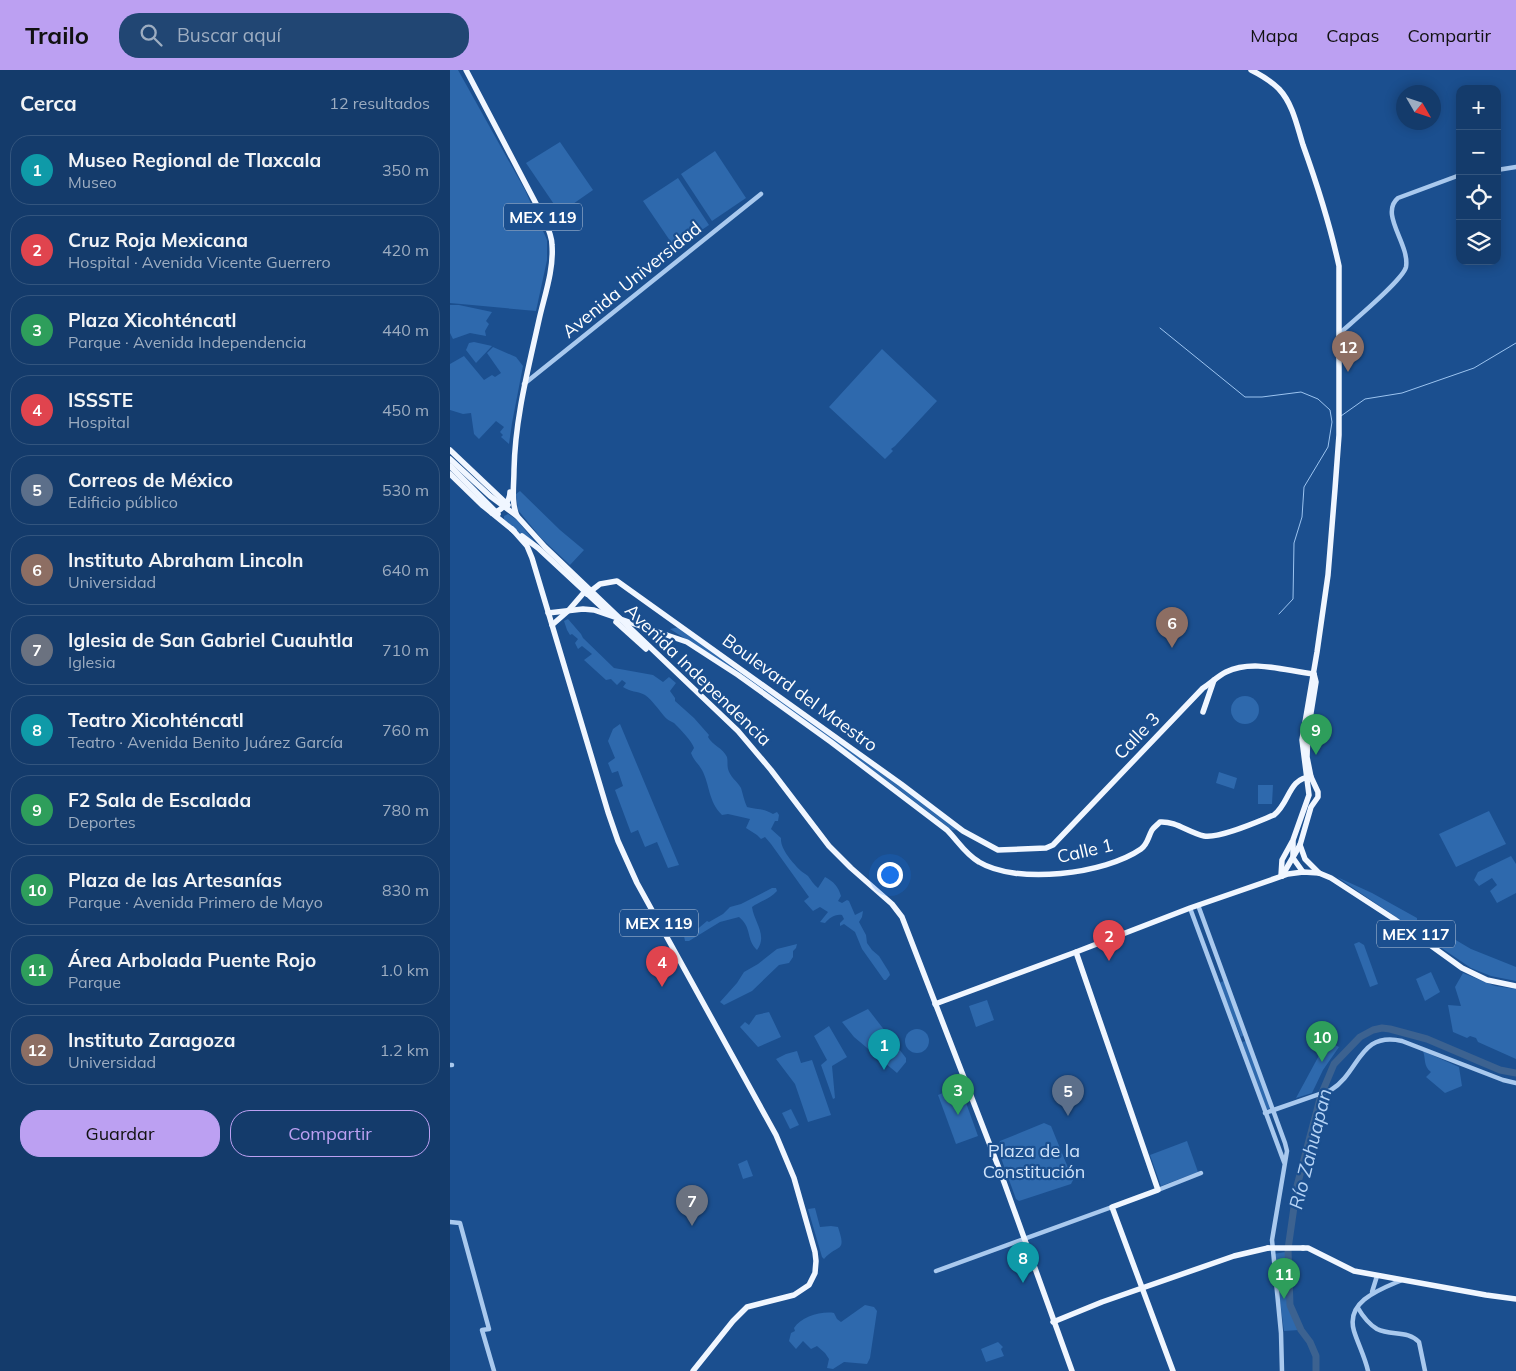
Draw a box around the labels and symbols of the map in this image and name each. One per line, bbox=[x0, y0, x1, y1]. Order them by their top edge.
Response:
north arrow bbox=[1396, 85, 1441, 130]
road number: MEX 119 bbox=[504, 204, 582, 230]
street label: Avenida Universidad bbox=[557, 216, 706, 343]
pin: 12 bbox=[1332, 331, 1364, 372]
street label: Avenida Independencia bbox=[620, 599, 777, 751]
pin: 6 bbox=[1156, 607, 1188, 648]
street label: Boulevard del Maestro bbox=[718, 629, 882, 757]
street label: Calle 3 bbox=[1109, 707, 1165, 764]
pin: 9 bbox=[1300, 714, 1332, 755]
street label: Calle 1 bbox=[1055, 833, 1115, 868]
your location bbox=[877, 862, 903, 888]
road number: MEX 119 bbox=[620, 910, 698, 936]
pin: 2 bbox=[1093, 920, 1125, 961]
road number: MEX 117 bbox=[1377, 921, 1455, 948]
pin: 4 bbox=[646, 946, 678, 987]
pin: 10 bbox=[1306, 1021, 1338, 1062]
pin: 1 bbox=[868, 1029, 900, 1070]
pin: 3 bbox=[942, 1074, 974, 1115]
pin: 5 bbox=[1052, 1075, 1084, 1116]
water label: Río Zahuapan bbox=[1283, 1086, 1337, 1212]
park label: Plaza de la Constitución bbox=[983, 1139, 1085, 1183]
pin: 7 bbox=[676, 1185, 708, 1226]
pin: 8 bbox=[1007, 1242, 1039, 1283]
pin: 11 bbox=[1268, 1258, 1300, 1299]

